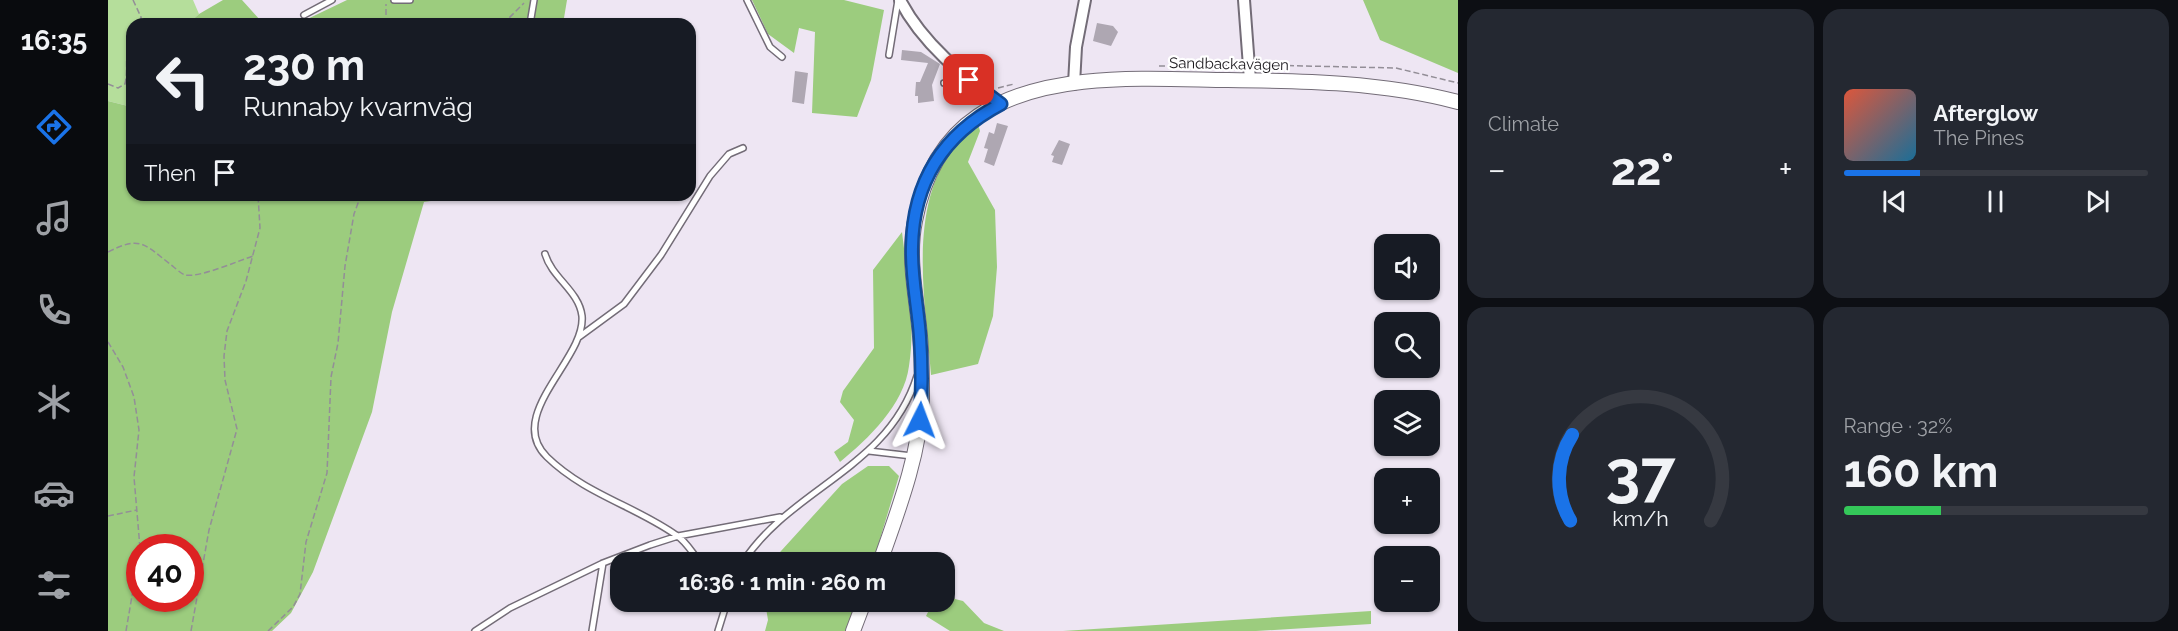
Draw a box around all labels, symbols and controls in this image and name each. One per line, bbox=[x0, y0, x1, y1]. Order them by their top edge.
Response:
text: 16:35 bbox=[21, 25, 87, 56]
text: 230 m bbox=[243, 41, 365, 90]
icon: left bbox=[144, 42, 222, 120]
pin bbox=[943, 54, 994, 105]
street label: Sandbackavägen bbox=[1169, 54, 1289, 74]
icon: arrive bbox=[952, 63, 985, 96]
text: Runnaby kvarnväg bbox=[243, 91, 473, 122]
text: Afterglow bbox=[1934, 100, 2038, 126]
icon: directions bbox=[33, 106, 75, 148]
text: Climate bbox=[1488, 112, 1559, 136]
text: The Pines bbox=[1934, 126, 2024, 150]
text: 22° bbox=[1611, 143, 1674, 196]
text: − bbox=[1488, 150, 1506, 189]
text: + bbox=[1779, 150, 1792, 189]
icon: arrive bbox=[208, 156, 241, 189]
text: Then bbox=[144, 160, 196, 186]
icon: previous bbox=[1878, 185, 1911, 218]
icon: pause bbox=[1979, 185, 2012, 218]
icon: next bbox=[2081, 185, 2114, 218]
icon: music bbox=[33, 197, 75, 239]
map controls bbox=[1374, 234, 1440, 612]
button: sound bbox=[1374, 234, 1440, 300]
icon: phone bbox=[33, 289, 75, 331]
button: search bbox=[1374, 312, 1440, 378]
icon: climate bbox=[33, 381, 75, 423]
position arrow bbox=[888, 388, 952, 452]
button: layers bbox=[1374, 390, 1440, 456]
text: Range · 32% bbox=[1844, 414, 1952, 438]
text: 37 bbox=[1605, 436, 1676, 510]
text: 160 km bbox=[1844, 445, 1998, 498]
button: + bbox=[1374, 468, 1440, 534]
icon: car bbox=[33, 472, 75, 514]
text: km/h bbox=[1612, 507, 1669, 532]
speed limit sign: 40 bbox=[126, 534, 204, 612]
button: − bbox=[1374, 546, 1440, 612]
icon: filters bbox=[33, 564, 75, 606]
text: 16:36 · 1 min · 260 m bbox=[679, 569, 886, 595]

